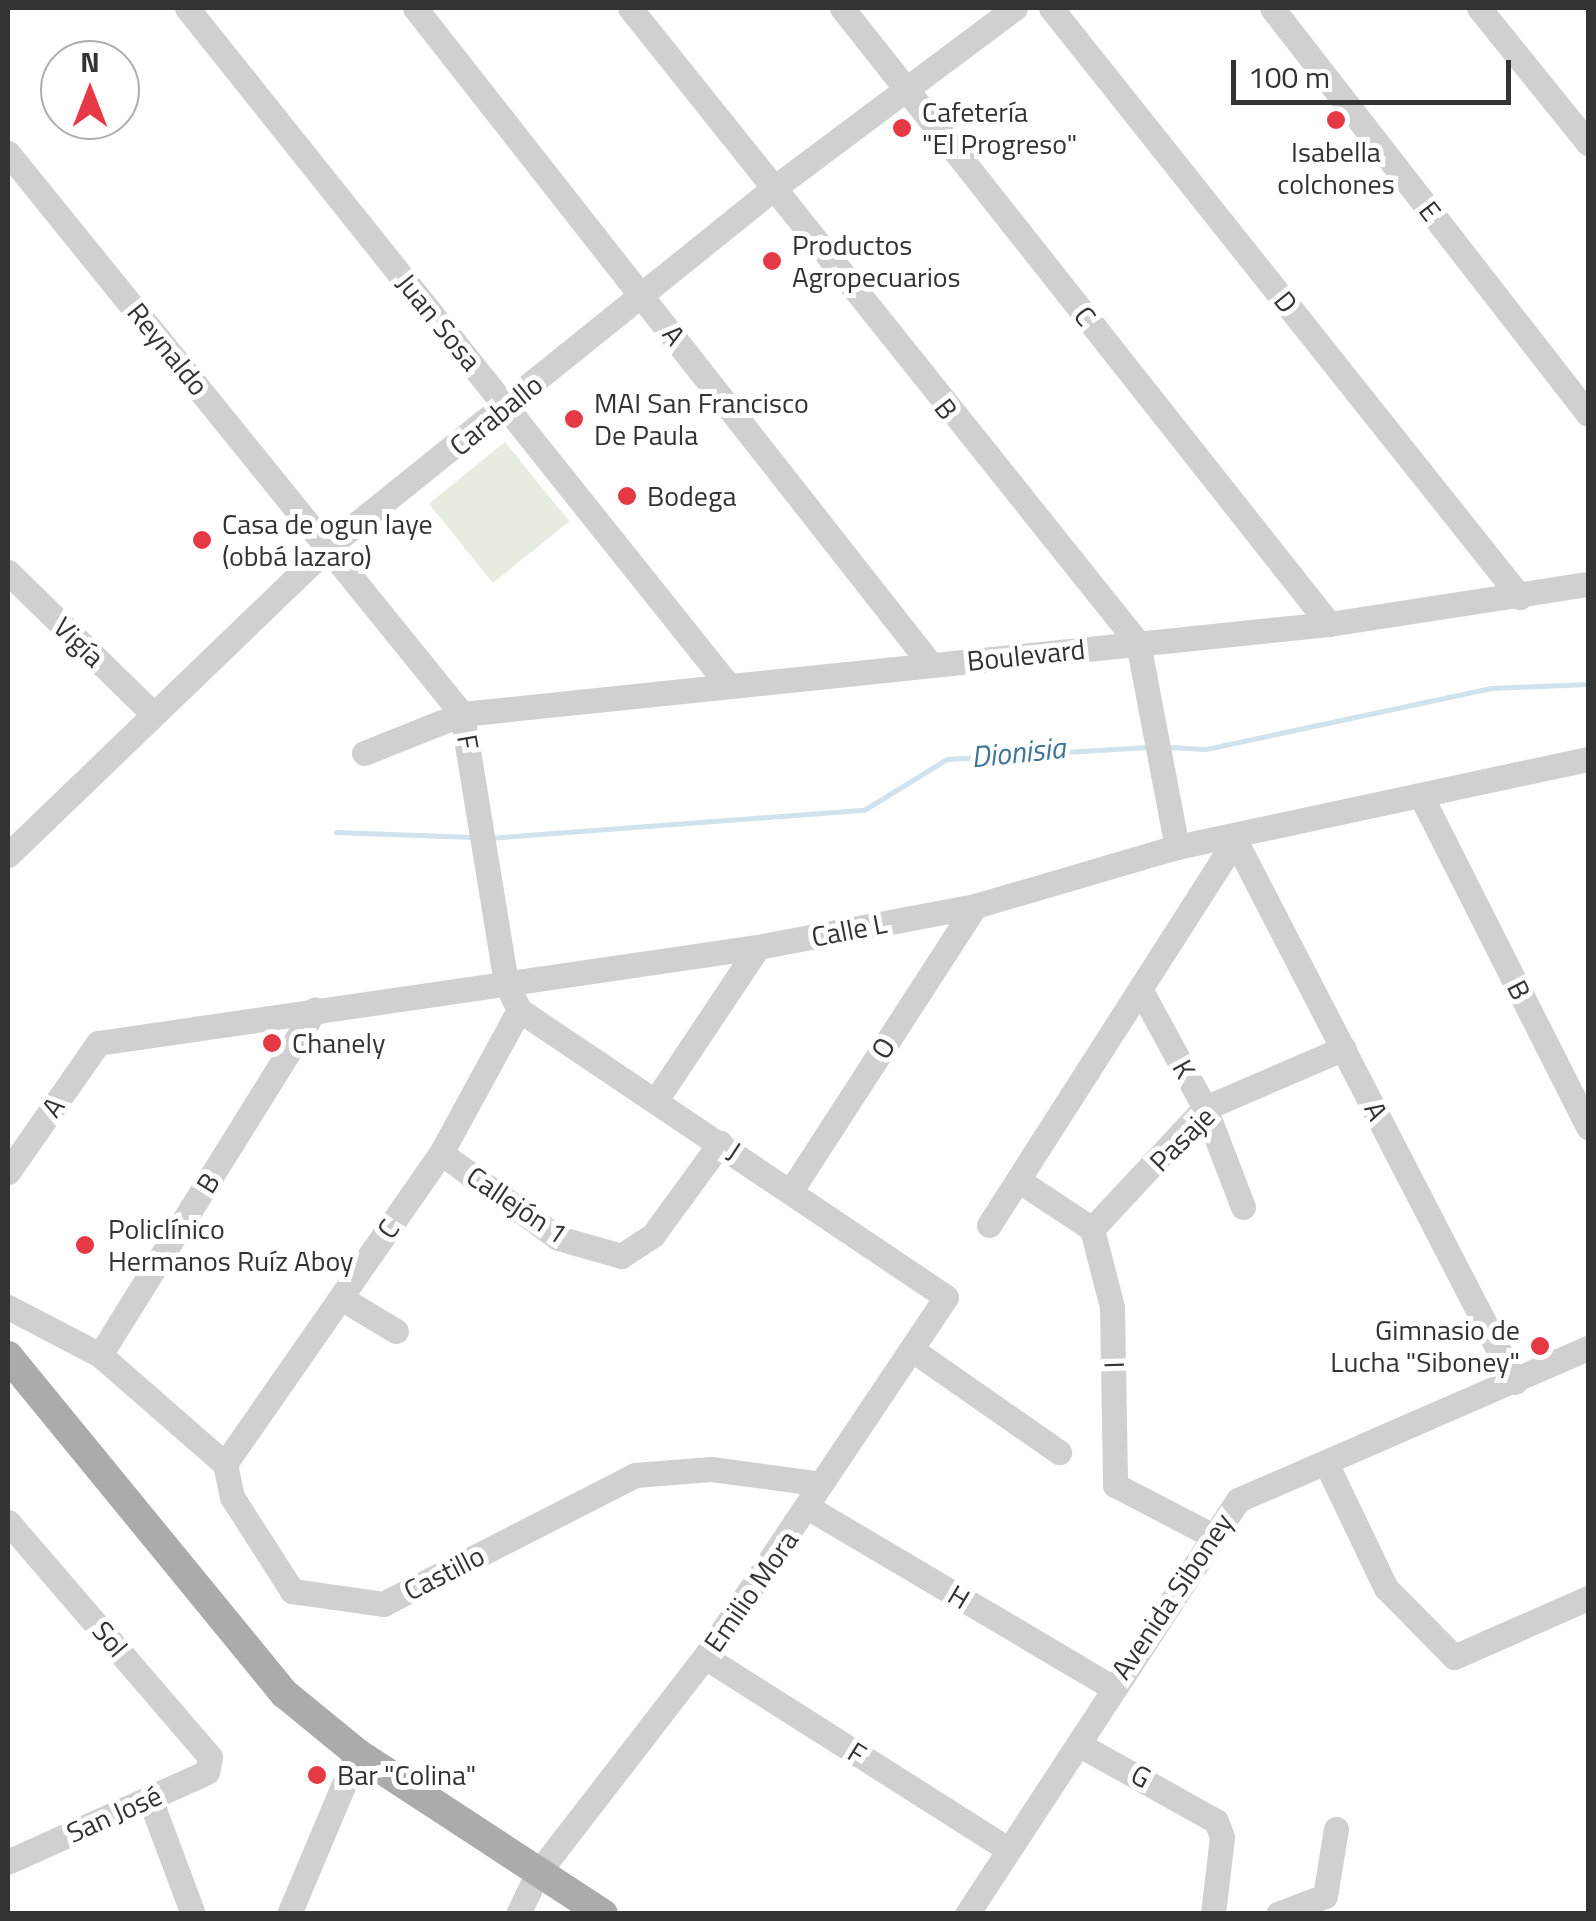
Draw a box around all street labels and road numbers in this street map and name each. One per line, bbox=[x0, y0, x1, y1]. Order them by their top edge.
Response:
street label: E bbox=[1412, 195, 1448, 227]
street label: Juan Sosa bbox=[390, 267, 488, 377]
street label: D bbox=[1267, 284, 1305, 320]
street label: Reynaldo bbox=[120, 296, 216, 402]
street label: C bbox=[1067, 300, 1103, 332]
street label: A bbox=[656, 318, 692, 352]
street label: Caraballo bbox=[443, 368, 549, 462]
street label: B bbox=[927, 392, 965, 426]
street label: Vigía bbox=[47, 610, 111, 674]
street label: Boulevard bbox=[965, 632, 1087, 678]
street label: F bbox=[450, 732, 486, 752]
street label: Calle L bbox=[809, 906, 889, 954]
street label: B bbox=[1500, 975, 1538, 1005]
street label: O bbox=[864, 1031, 902, 1065]
street label: K bbox=[1165, 1054, 1203, 1084]
street label: A bbox=[34, 1091, 72, 1123]
street label: A bbox=[1357, 1096, 1395, 1126]
street label: Pasaje bbox=[1143, 1100, 1221, 1178]
street label: J bbox=[721, 1135, 747, 1167]
street label: Callejón 1 bbox=[460, 1159, 574, 1251]
street label: B bbox=[189, 1167, 227, 1199]
street label: C bbox=[370, 1213, 406, 1245]
street label: I bbox=[1097, 1361, 1131, 1369]
street label: Avenida Siboney bbox=[1104, 1507, 1240, 1685]
street label: Emilio Mora bbox=[697, 1524, 805, 1658]
street label: Castillo bbox=[398, 1539, 490, 1607]
street label: H bbox=[942, 1578, 976, 1616]
street label: Sol bbox=[85, 1614, 135, 1664]
street label: F bbox=[842, 1735, 872, 1771]
street label: G bbox=[1126, 1757, 1156, 1795]
street label: San José bbox=[61, 1778, 167, 1850]

